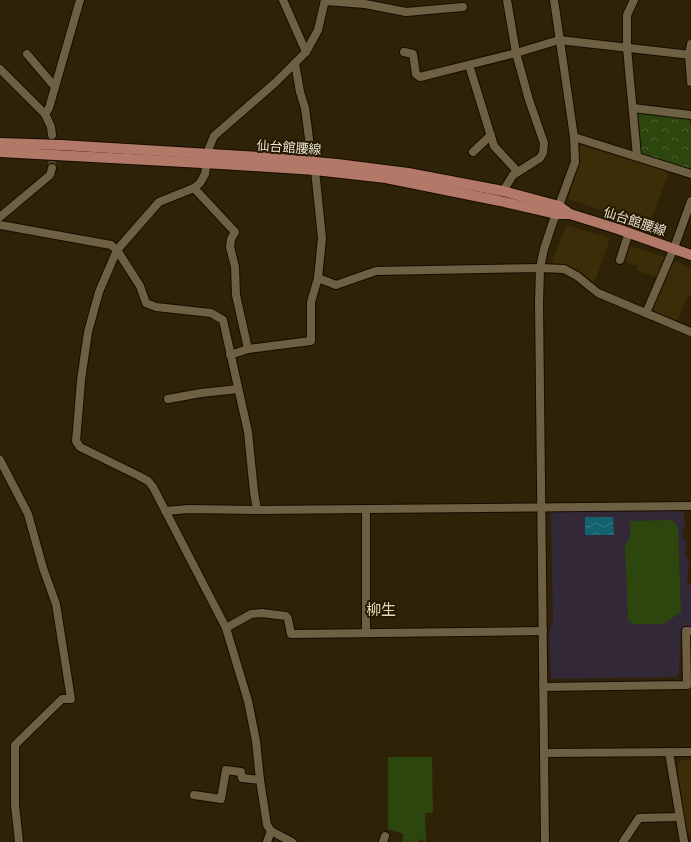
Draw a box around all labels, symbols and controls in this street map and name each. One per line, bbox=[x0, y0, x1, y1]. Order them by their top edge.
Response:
street label: 仙台館腰線 bbox=[256, 137, 322, 157]
street label: 仙台館腰線 bbox=[602, 203, 668, 239]
district label: 柳生 bbox=[366, 601, 396, 619]

